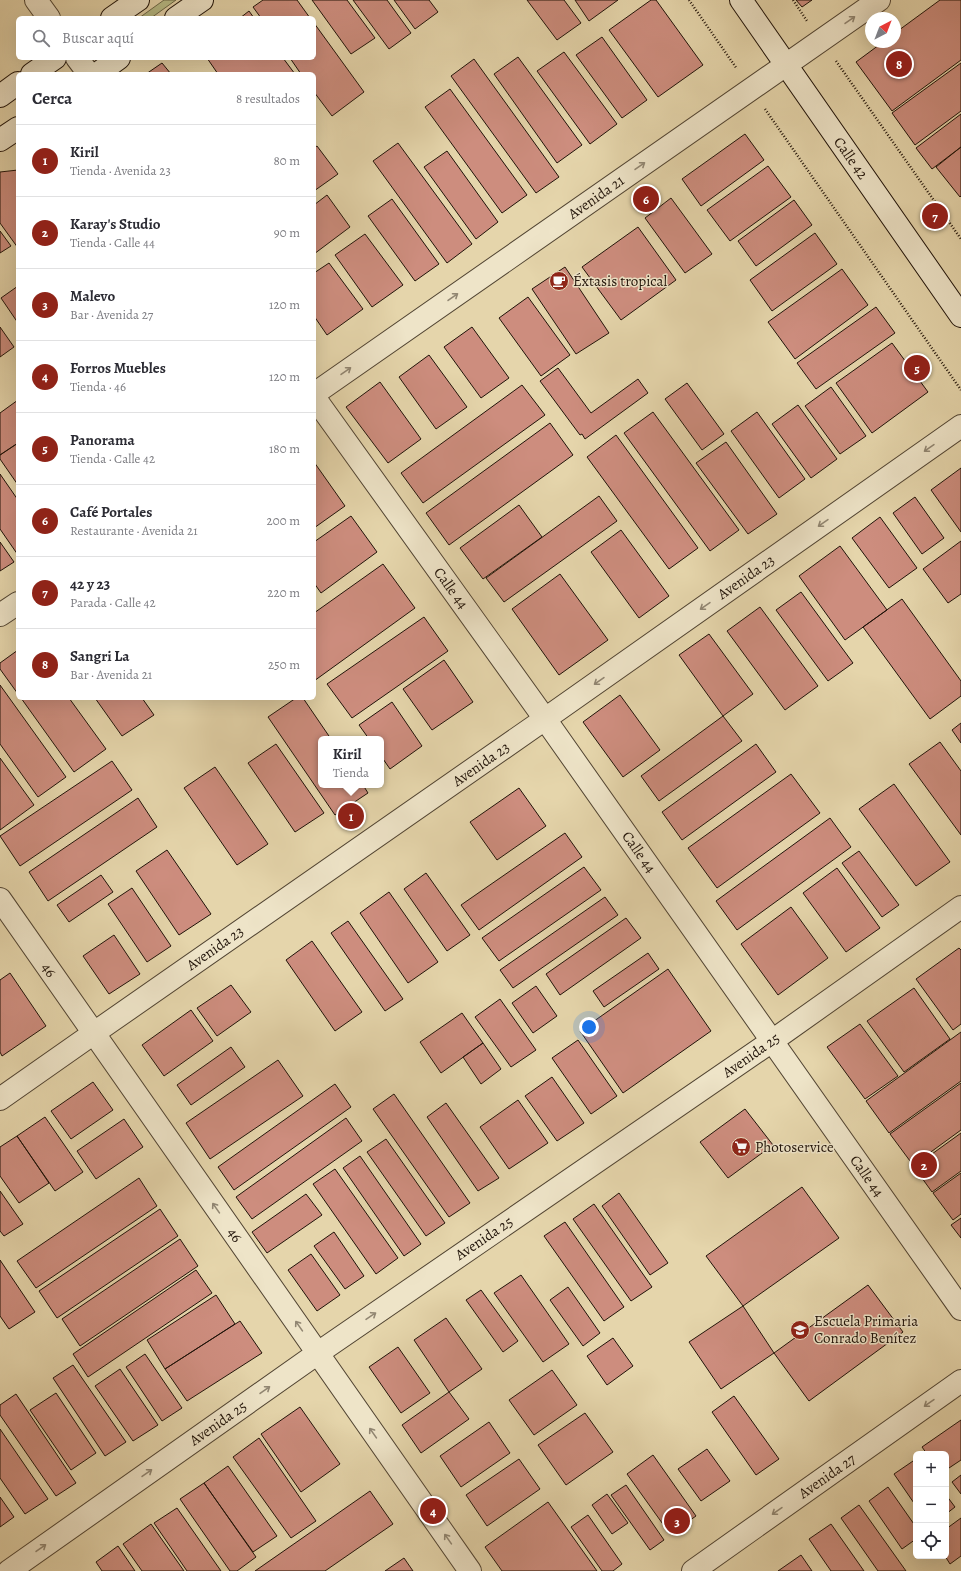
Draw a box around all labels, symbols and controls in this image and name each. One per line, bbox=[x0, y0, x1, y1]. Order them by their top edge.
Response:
north arrow bbox=[865, 12, 901, 48]
search box bbox=[16, 16, 316, 60]
one-way arrow bbox=[844, 16, 855, 24]
icon: search bbox=[30, 27, 52, 49]
text: Buscar aquí bbox=[62, 28, 134, 48]
pin: 8 bbox=[886, 49, 912, 79]
text: Cerca bbox=[32, 87, 72, 110]
text: 8 resultados bbox=[236, 90, 300, 107]
street label: Calle 42 bbox=[829, 133, 873, 183]
text: Kiril bbox=[70, 142, 99, 162]
text: 1 bbox=[43, 152, 47, 169]
text: 80 m bbox=[273, 152, 300, 169]
text: Tienda · Avenida 23 bbox=[70, 162, 171, 179]
one-way arrow bbox=[634, 162, 645, 171]
street label: Avenida 21 bbox=[563, 170, 628, 224]
pin: 6 bbox=[633, 184, 659, 214]
pin: 7 bbox=[922, 201, 948, 231]
text: Karay's Studio bbox=[70, 214, 161, 234]
text: 2 bbox=[42, 224, 48, 241]
text: 90 m bbox=[274, 224, 300, 241]
text: Tienda · Calle 44 bbox=[70, 234, 155, 251]
cafe icon: Éxtasis tropical bbox=[548, 270, 570, 292]
place label: Éxtasis tropical bbox=[573, 271, 668, 291]
text: Malevo bbox=[70, 286, 115, 306]
one-way arrow bbox=[447, 293, 458, 301]
text: 3 bbox=[42, 296, 48, 313]
text: 120 m bbox=[269, 296, 300, 313]
text: Bar · Avenida 27 bbox=[70, 306, 153, 323]
pin: 5 bbox=[904, 353, 930, 383]
text: Forros Muebles bbox=[70, 358, 166, 378]
one-way arrow bbox=[340, 367, 351, 375]
text: 4 bbox=[42, 368, 48, 385]
text: 120 m bbox=[269, 368, 300, 385]
text: Tienda · 46 bbox=[70, 378, 126, 395]
text: Panorama bbox=[70, 430, 135, 450]
text: 5 bbox=[42, 440, 48, 457]
text: 180 m bbox=[269, 440, 300, 457]
one-way arrow bbox=[924, 444, 935, 452]
text: Tienda · Calle 42 bbox=[70, 450, 155, 467]
text: Café Portales bbox=[70, 502, 152, 522]
text: 6 bbox=[42, 512, 48, 529]
text: 200 m bbox=[267, 512, 300, 529]
one-way arrow bbox=[818, 519, 829, 527]
text: Restaurante · Avenida 21 bbox=[70, 522, 198, 539]
street label: Avenida 23 bbox=[713, 550, 779, 605]
street label: Calle 44 bbox=[429, 563, 473, 613]
text: 42 y 23 bbox=[70, 574, 110, 594]
text: 7 bbox=[42, 584, 48, 601]
text: 220 m bbox=[267, 584, 300, 601]
text: Parada · Calle 42 bbox=[70, 594, 156, 611]
one-way arrow bbox=[700, 602, 711, 610]
text: Sangri La bbox=[70, 646, 130, 666]
text: 8 bbox=[42, 656, 48, 673]
text: 250 m bbox=[268, 656, 300, 673]
text: Bar · Avenida 21 bbox=[70, 666, 152, 683]
one-way arrow bbox=[594, 677, 605, 685]
popup bbox=[318, 736, 384, 788]
street label: Avenida 23 bbox=[448, 737, 514, 792]
text: Kiril bbox=[333, 744, 361, 764]
text: Tienda bbox=[333, 764, 369, 781]
pin: 1 bbox=[338, 801, 364, 831]
street label: Calle 44 bbox=[617, 827, 661, 877]
street label: Avenida 23 bbox=[182, 921, 248, 976]
street label: 46 bbox=[37, 959, 61, 981]
your location bbox=[579, 1017, 599, 1037]
street label: Avenida 25 bbox=[718, 1028, 784, 1083]
supermarket icon: Photoservice bbox=[730, 1136, 752, 1158]
place label: Photoservice bbox=[755, 1137, 834, 1157]
pin: 2 bbox=[911, 1150, 937, 1180]
street label: Calle 44 bbox=[845, 1151, 889, 1201]
one-way arrow bbox=[212, 1203, 220, 1214]
street label: Avenida 25 bbox=[450, 1211, 517, 1265]
street label: 46 bbox=[223, 1224, 247, 1246]
place label: Escuela Primaria Conrado Benítez bbox=[814, 1311, 918, 1348]
one-way arrow bbox=[366, 1312, 377, 1320]
school or university icon: Escuela Primaria Conrado Benítez bbox=[789, 1319, 811, 1341]
one-way arrow bbox=[295, 1321, 303, 1332]
one-way arrow bbox=[259, 1386, 270, 1394]
street label: Avenida 25 bbox=[185, 1396, 251, 1451]
one-way arrow bbox=[924, 1399, 935, 1407]
one-way arrow bbox=[369, 1427, 377, 1438]
street label: Avenida 27 bbox=[794, 1449, 860, 1504]
map controls bbox=[913, 1451, 949, 1559]
button: + bbox=[913, 1451, 949, 1487]
one-way arrow bbox=[141, 1469, 152, 1478]
button: − bbox=[913, 1487, 949, 1523]
pin: 4 bbox=[420, 1496, 446, 1526]
pin: 3 bbox=[664, 1506, 690, 1536]
one-way arrow bbox=[772, 1507, 783, 1515]
button: locate bbox=[913, 1523, 949, 1559]
one-way arrow bbox=[444, 1534, 452, 1545]
one-way arrow bbox=[35, 1544, 46, 1553]

